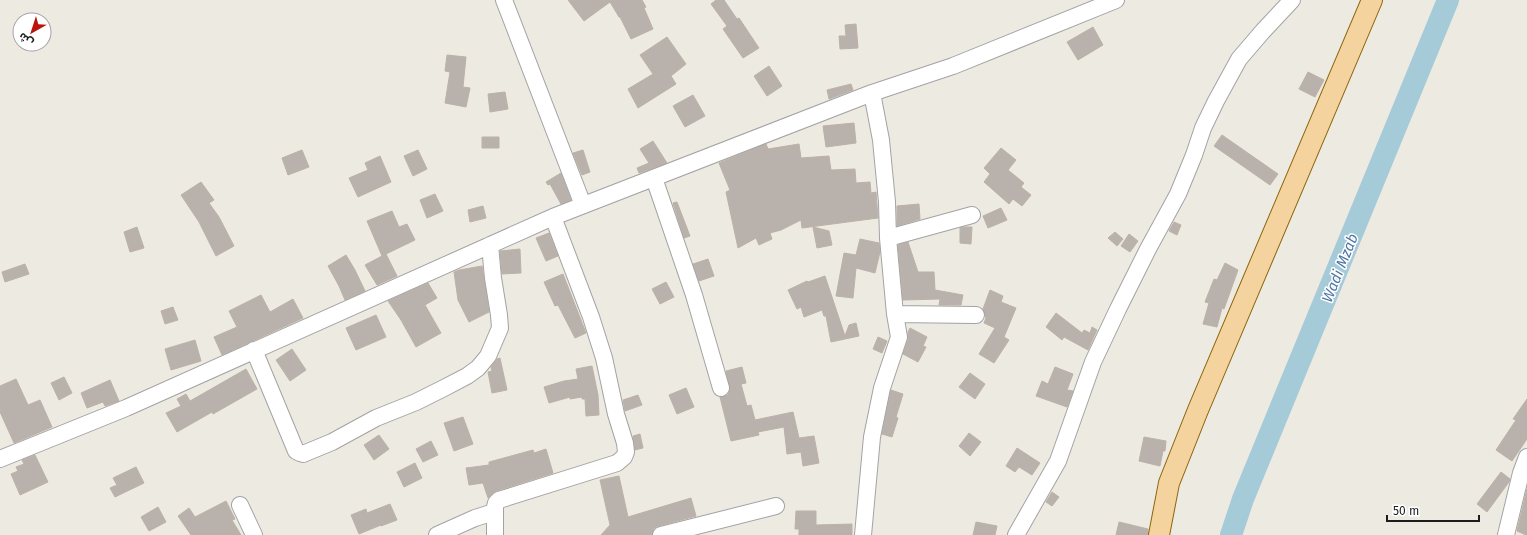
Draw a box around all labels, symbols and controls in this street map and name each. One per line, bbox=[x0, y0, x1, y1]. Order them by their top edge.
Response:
north arrow bbox=[12, 12, 52, 52]
text: ش bbox=[16, 30, 36, 49]
water label: Wadi Mzab bbox=[1318, 231, 1362, 305]
scale bar bbox=[1387, 497, 1479, 523]
text: 50 m bbox=[1393, 504, 1419, 518]

